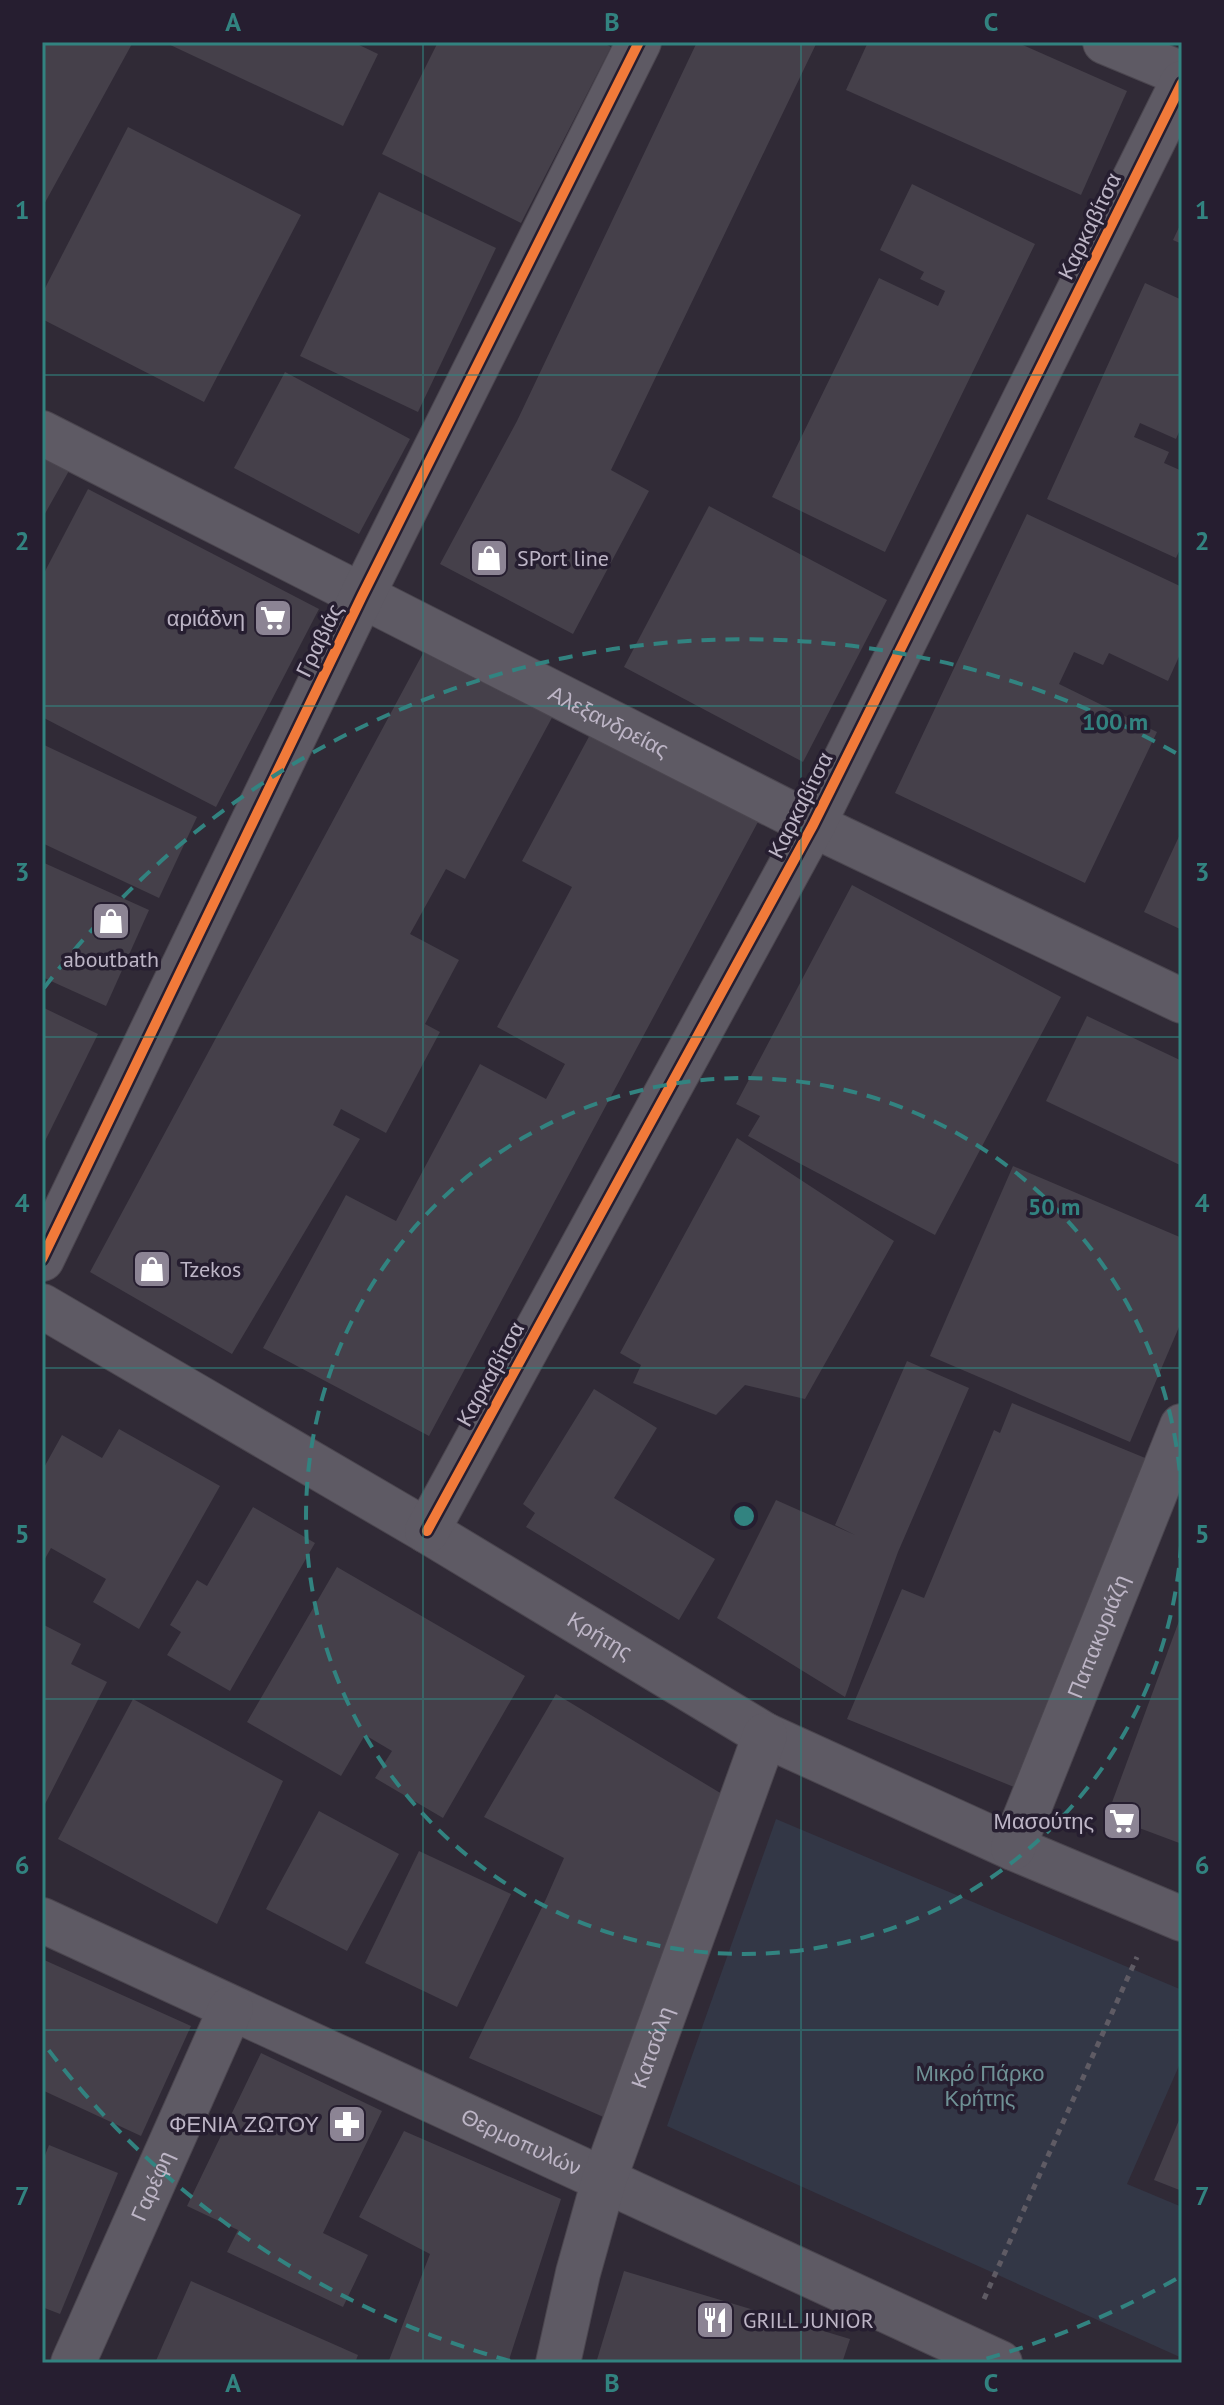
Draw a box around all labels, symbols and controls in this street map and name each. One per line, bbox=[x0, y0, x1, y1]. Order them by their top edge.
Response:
text: A bbox=[225, 5, 241, 38]
text: B bbox=[604, 5, 620, 38]
text: C bbox=[984, 5, 998, 38]
street label: Καρκαβίτσα bbox=[1051, 168, 1127, 284]
text: 1 bbox=[15, 193, 29, 226]
text: 1 bbox=[1195, 193, 1209, 226]
text: 2 bbox=[15, 524, 29, 557]
text: 2 bbox=[1195, 524, 1209, 557]
shop icon: SPort line bbox=[468, 537, 510, 579]
place label: SPort line bbox=[517, 544, 609, 572]
supermarket icon: αριάδνη bbox=[252, 597, 294, 639]
street label: Γραβιάς bbox=[289, 599, 349, 681]
place label: αριάδνη bbox=[167, 604, 245, 632]
street label: Αλεξανδρείας bbox=[544, 679, 674, 763]
text: 100 m bbox=[1082, 706, 1148, 737]
street label: Καρκαβίτσα bbox=[761, 747, 839, 863]
text: 3 bbox=[15, 855, 29, 888]
text: 3 bbox=[1195, 855, 1209, 888]
shop icon: aboutbath bbox=[90, 900, 132, 942]
place label: aboutbath bbox=[63, 945, 159, 973]
text: 4 bbox=[15, 1186, 30, 1219]
text: 4 bbox=[1195, 1186, 1210, 1219]
text: 50 m bbox=[1028, 1191, 1080, 1222]
shop icon: Tzekos bbox=[131, 1248, 173, 1290]
place label: Tzekos bbox=[180, 1255, 241, 1283]
street label: Καρκαβίτσα bbox=[450, 1317, 530, 1431]
centre of rings bbox=[730, 1502, 758, 1530]
text: 5 bbox=[15, 1517, 29, 1550]
text: 5 bbox=[1195, 1517, 1209, 1550]
street label: Παπακυριάζη bbox=[1060, 1570, 1135, 1702]
street label: Κρήτης bbox=[562, 1605, 638, 1666]
supermarket icon: Μασούτης bbox=[1101, 1800, 1143, 1842]
place label: Μασούτης bbox=[994, 1807, 1094, 1835]
text: 6 bbox=[15, 1848, 29, 1881]
text: 6 bbox=[1195, 1848, 1209, 1881]
street label: Κατσάλη bbox=[624, 2002, 680, 2092]
park label: Μικρό Πάρκο Κρήτης bbox=[916, 2059, 1044, 2112]
street label: Θερμοπυλών bbox=[457, 2102, 586, 2181]
pharmacy icon: ΦΕΝΙΑ ΖΩΤΟΥ bbox=[326, 2103, 368, 2145]
place label: ΦΕΝΙΑ ΖΩΤΟΥ bbox=[169, 2110, 319, 2138]
street label: Γαρέφη bbox=[124, 2146, 180, 2225]
text: 7 bbox=[15, 2179, 29, 2212]
text: 7 bbox=[1195, 2179, 1209, 2212]
restaurant icon: GRILL JUNIOR bbox=[694, 2299, 736, 2341]
place label: GRILL JUNIOR bbox=[743, 2306, 874, 2334]
text: A bbox=[225, 2366, 241, 2399]
text: B bbox=[604, 2366, 620, 2399]
text: C bbox=[984, 2366, 998, 2399]

